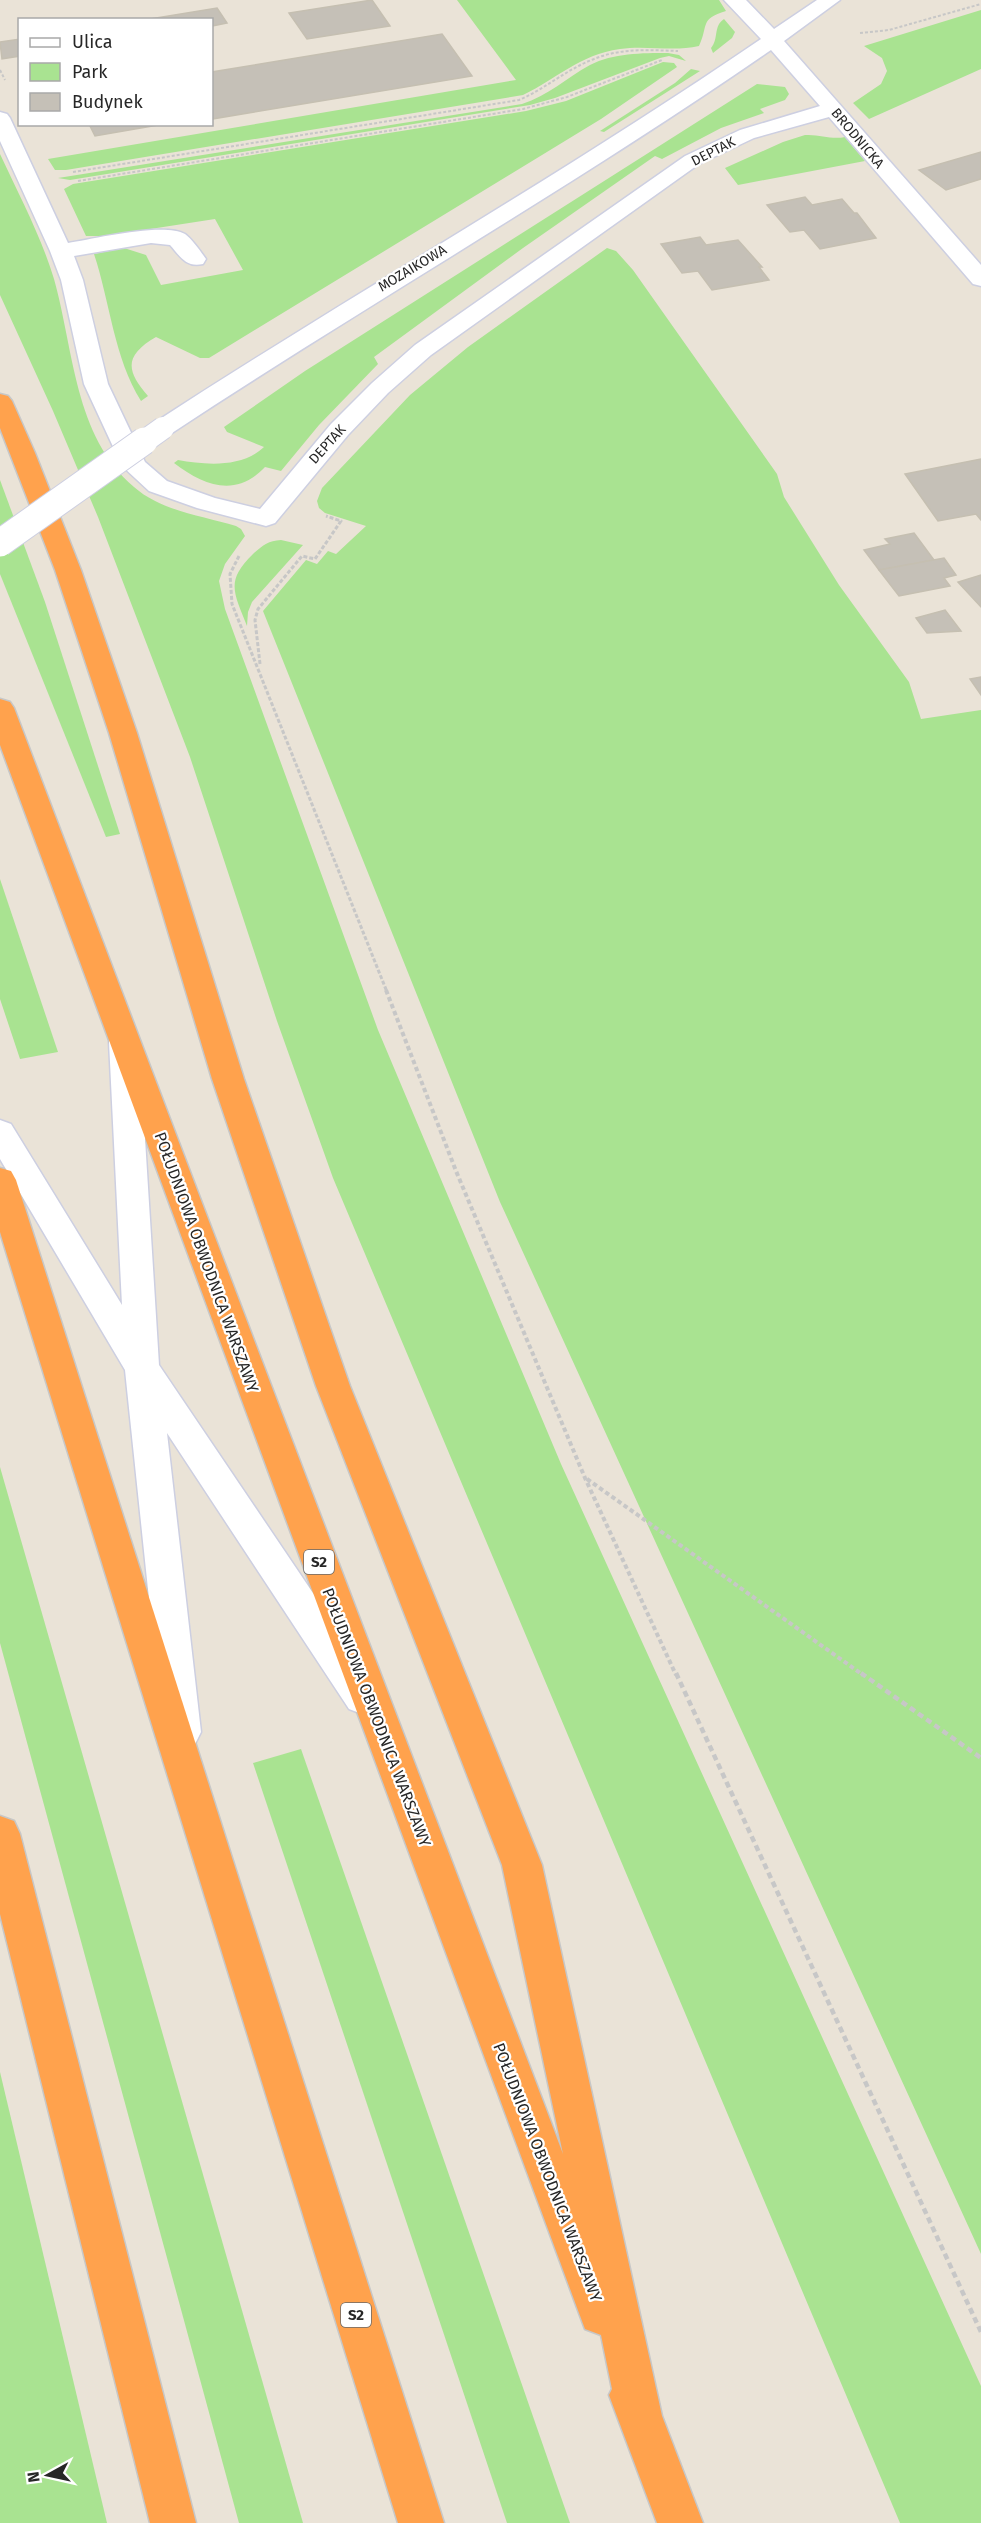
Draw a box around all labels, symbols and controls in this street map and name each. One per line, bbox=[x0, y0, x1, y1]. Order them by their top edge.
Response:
legend bbox=[18, 18, 213, 126]
text: Ulica bbox=[72, 31, 112, 53]
text: Park bbox=[72, 61, 108, 83]
text: Budynek bbox=[72, 91, 143, 113]
street label: BRODNICKA bbox=[828, 105, 888, 172]
street label: DEPTAK bbox=[688, 133, 739, 170]
street label: MOZAIKOWA bbox=[375, 241, 450, 296]
street label: DEPTAK bbox=[305, 421, 350, 468]
street label: POŁUDNIOWA OBWODNICA WARSZAWY bbox=[150, 1129, 263, 1395]
road number: S2 bbox=[304, 1550, 334, 1574]
street label: POŁUDNIOWA OBWODNICA WARSZAWY bbox=[318, 1585, 435, 1849]
street label: POŁUDNIOWA OBWODNICA WARSZAWY bbox=[489, 2040, 606, 2304]
road number: S2 bbox=[341, 2303, 371, 2327]
north arrow bbox=[18, 2445, 78, 2505]
text: N bbox=[23, 2470, 44, 2484]

